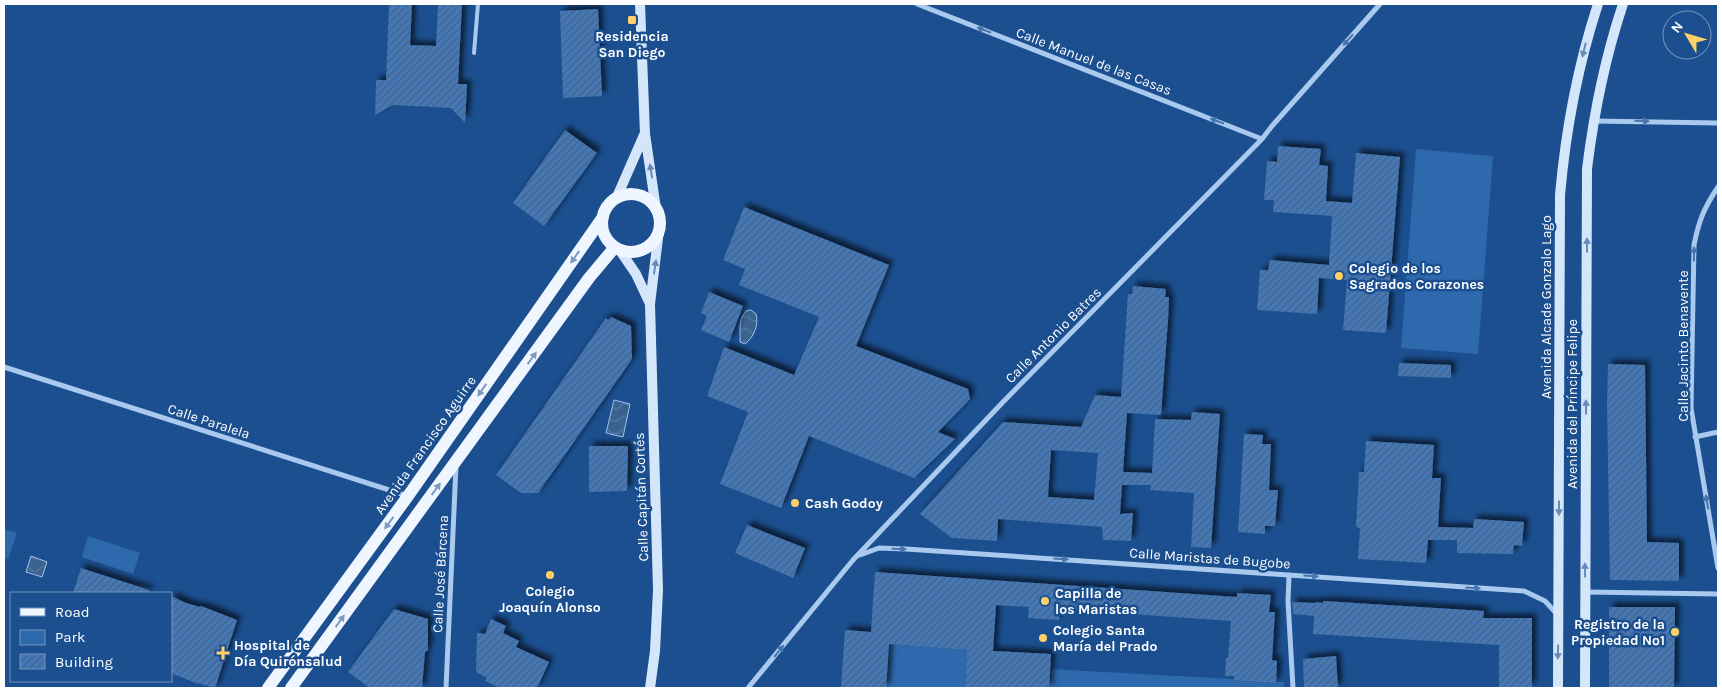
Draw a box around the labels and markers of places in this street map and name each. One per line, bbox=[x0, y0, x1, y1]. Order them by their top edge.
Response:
marker: Residencia San Diego bbox=[626, 14, 638, 26]
place label: Residencia San Diego bbox=[595, 28, 669, 61]
place label: Colegio de los Sagrados Corazones bbox=[1349, 260, 1484, 293]
marker: Colegio de los Sagrados Corazones bbox=[1333, 270, 1345, 282]
place label: Cash Godoy bbox=[805, 495, 883, 512]
marker: Cash Godoy bbox=[789, 497, 801, 509]
marker: Colegio Joaquín Alonso bbox=[544, 569, 556, 581]
place label: Colegio Joaquín Alonso bbox=[499, 583, 601, 616]
place label: Capilla de los Maristas bbox=[1055, 585, 1137, 618]
marker: Capilla de los Maristas bbox=[1039, 595, 1051, 607]
place label: Registro de la Propiedad Nº1 bbox=[1571, 616, 1665, 649]
place label: Colegio Santa María del Prado bbox=[1053, 622, 1157, 655]
marker: Registro de la Propiedad Nº1 bbox=[1669, 626, 1681, 638]
marker: Colegio Santa María del Prado bbox=[1037, 632, 1049, 644]
place label: Hospital de Día Quirónsalud bbox=[234, 637, 342, 670]
marker: Hospital de Día Quirónsalud bbox=[216, 646, 230, 660]

